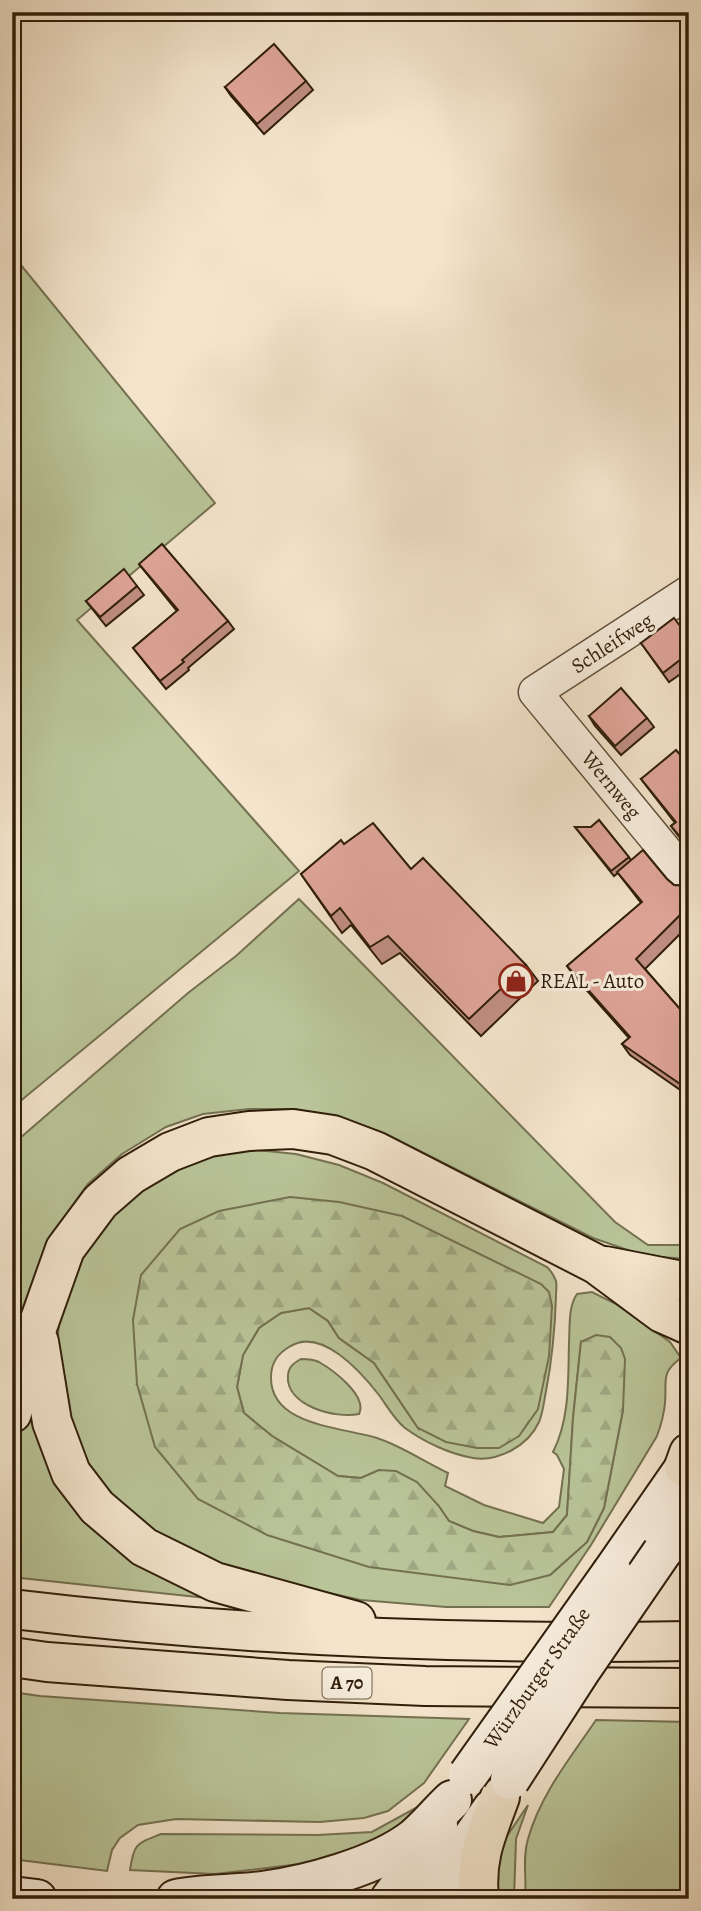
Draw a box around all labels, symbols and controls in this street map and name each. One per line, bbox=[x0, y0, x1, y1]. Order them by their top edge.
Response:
street label: Schleifweg bbox=[566, 606, 659, 680]
street label: Wernweg bbox=[574, 744, 648, 825]
shop icon: REAL - Auto bbox=[497, 962, 535, 1000]
place label: REAL - Auto bbox=[540, 967, 644, 995]
street label: Würzburger Straße bbox=[476, 1601, 597, 1755]
road number: A 70 bbox=[322, 1667, 372, 1698]

